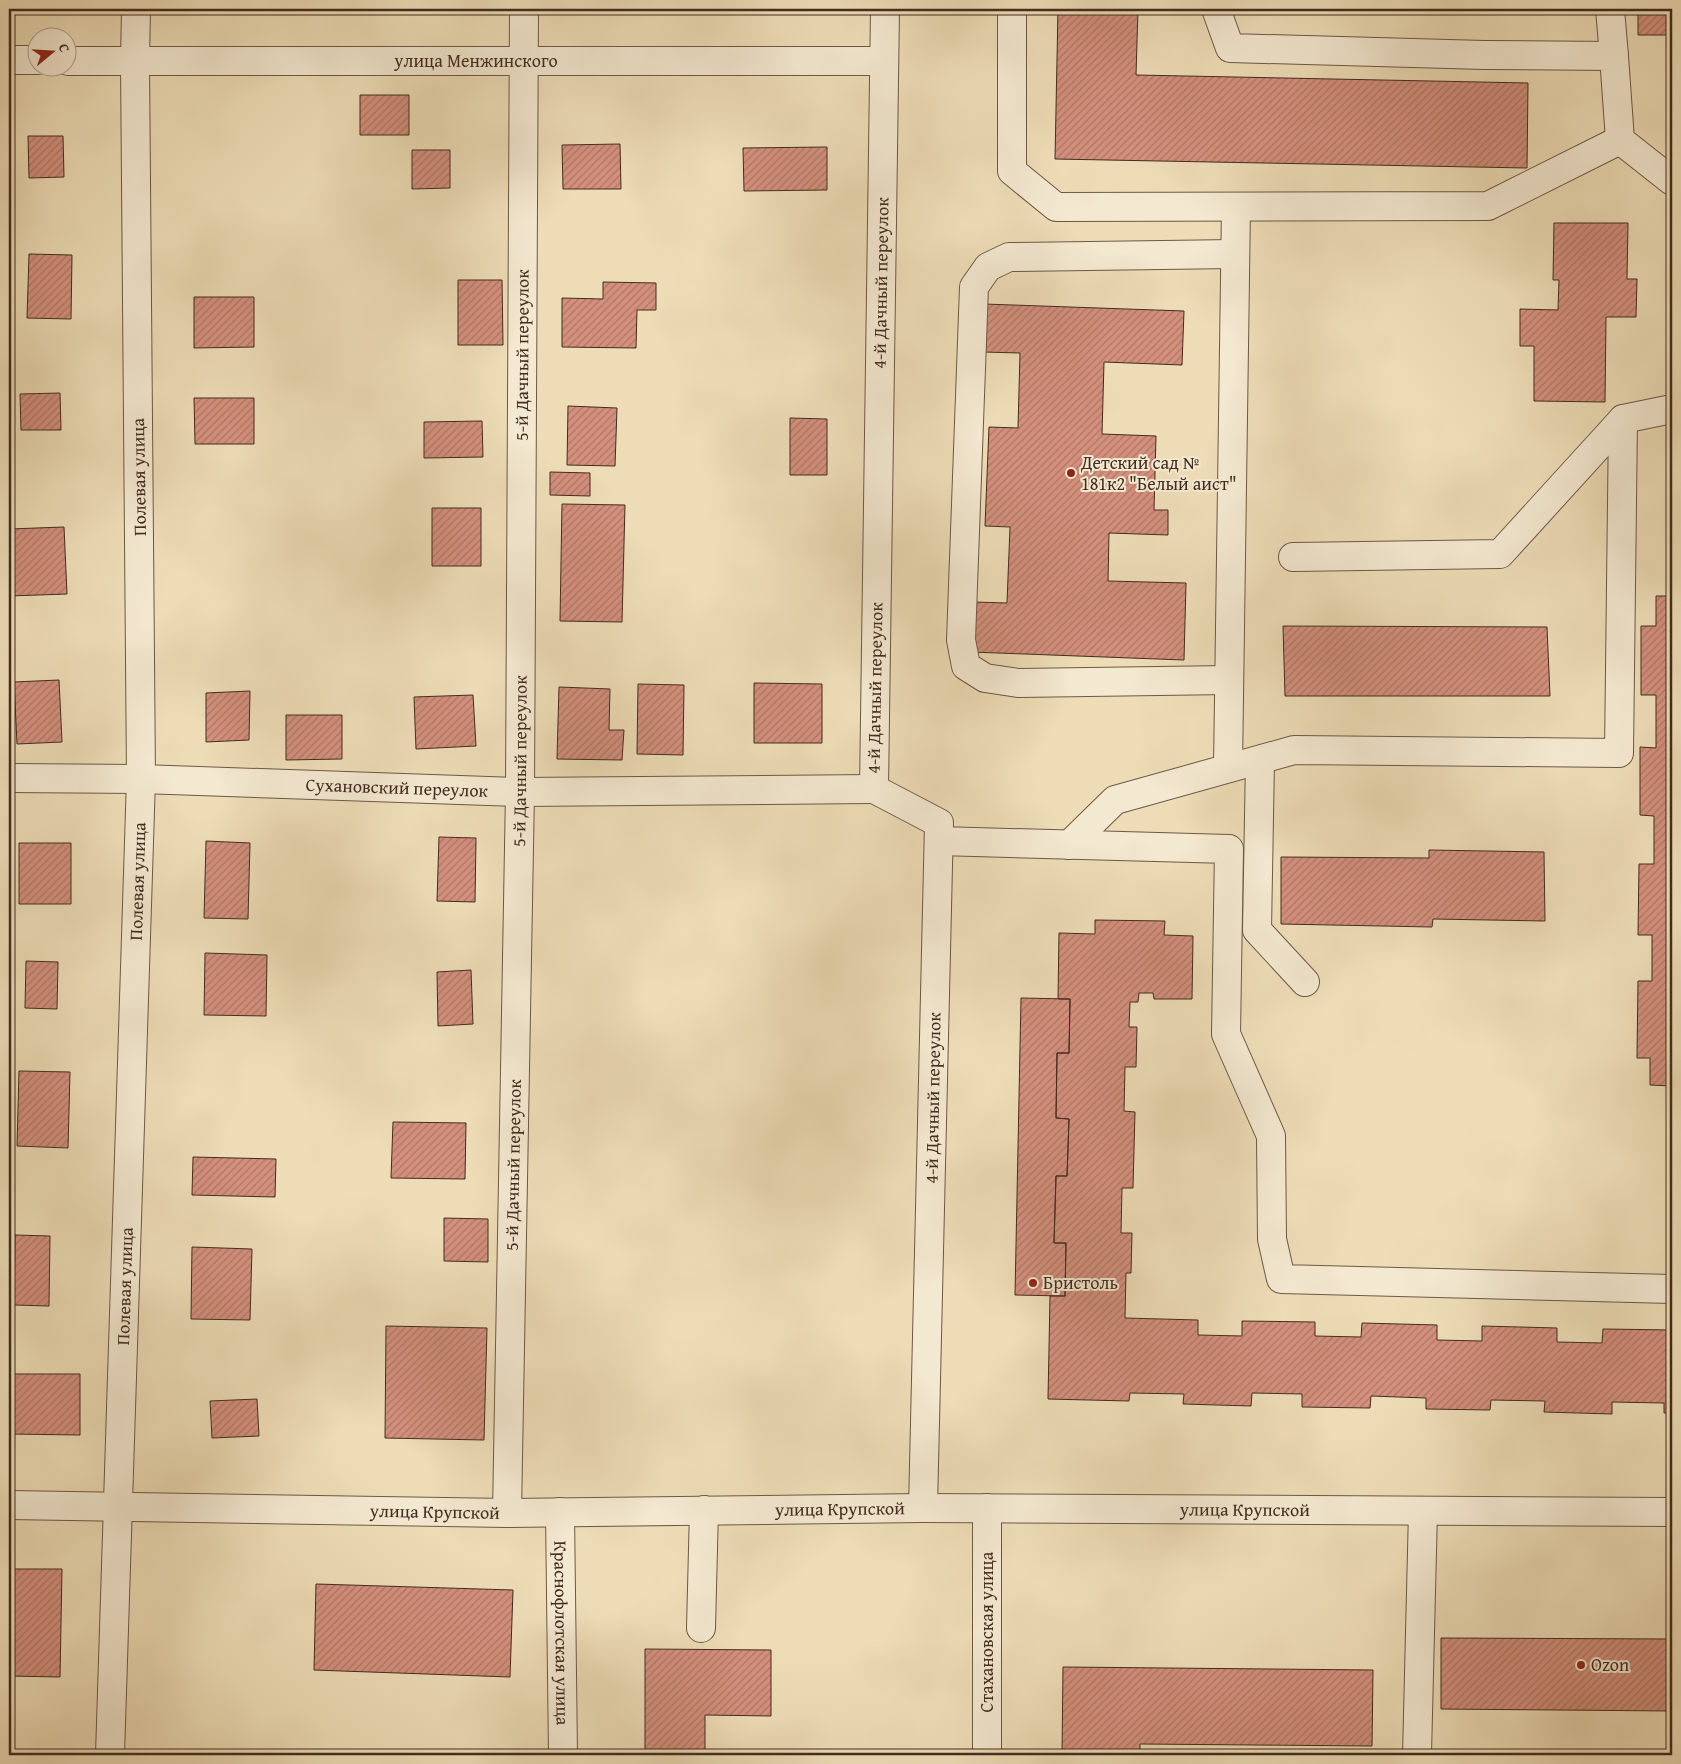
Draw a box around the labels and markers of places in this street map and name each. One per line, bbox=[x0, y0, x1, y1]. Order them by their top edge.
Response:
place label: Детский сад № 181к2 "Белый аист" bbox=[1080, 449, 1237, 497]
marker: Детский сад № 181к2 "Белый аист" bbox=[1065, 467, 1077, 479]
place label: Бристоль bbox=[1043, 1269, 1118, 1296]
marker: Бристоль bbox=[1027, 1277, 1039, 1289]
place label: Ozon bbox=[1591, 1651, 1629, 1678]
marker: Ozon bbox=[1575, 1659, 1587, 1671]

